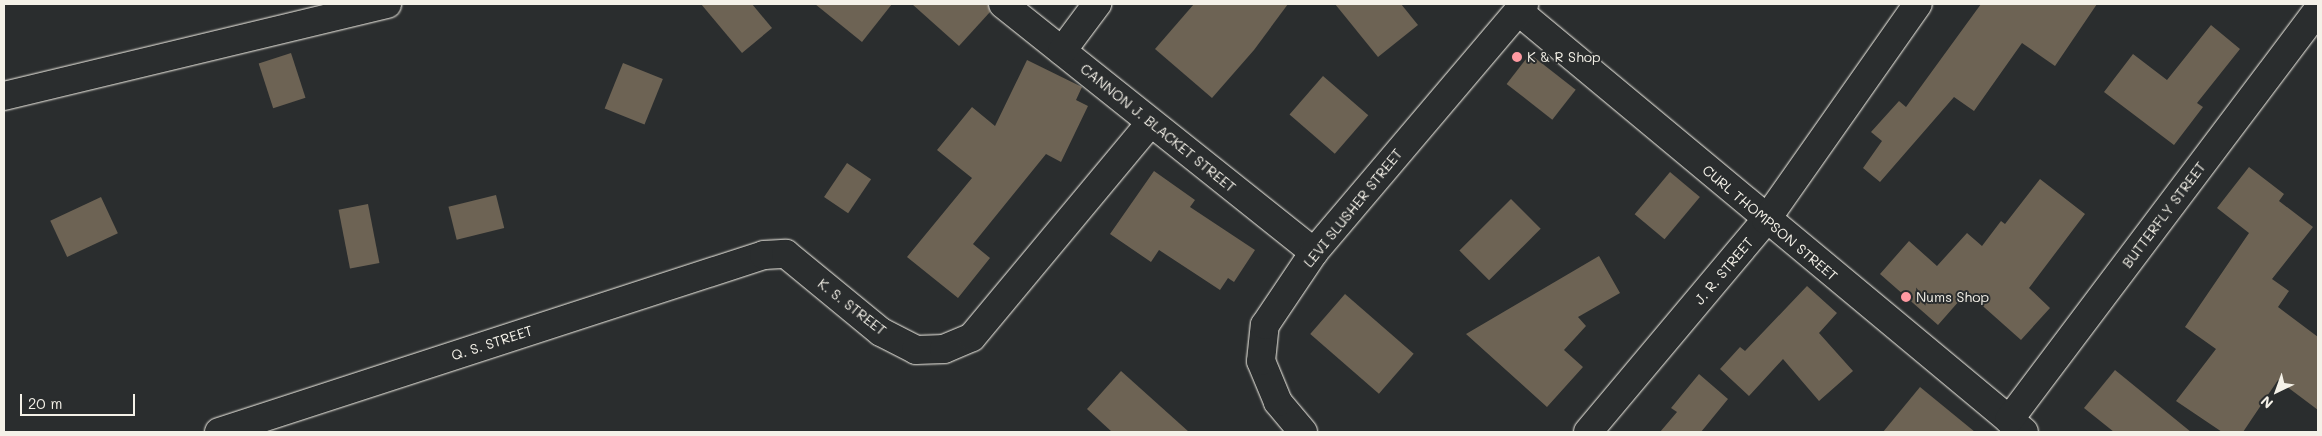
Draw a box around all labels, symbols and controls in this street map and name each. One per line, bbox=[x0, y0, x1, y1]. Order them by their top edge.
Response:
place label: K & R Shop bbox=[1527, 49, 1601, 65]
marker: K & R Shop bbox=[1511, 51, 1523, 63]
street label: CANNON J. BLACKET STREET bbox=[1077, 60, 1239, 196]
street label: LEVI SLUSHER STREET bbox=[1300, 145, 1406, 271]
street label: BUTTERFLY STREET bbox=[2119, 159, 2209, 271]
street label: CURL THOMPSON STREET bbox=[1699, 162, 1841, 284]
street label: J. R. STREET bbox=[1691, 234, 1757, 308]
street label: K. S. STREET bbox=[814, 275, 890, 339]
place label: Nums Shop bbox=[1916, 289, 1989, 305]
marker: Nums Shop bbox=[1900, 291, 1912, 303]
street label: Q. S. STREET bbox=[449, 322, 535, 364]
north arrow bbox=[2252, 366, 2302, 416]
scale bar bbox=[22, 384, 138, 416]
text: N bbox=[2256, 392, 2277, 413]
text: 20 m bbox=[28, 393, 62, 413]

